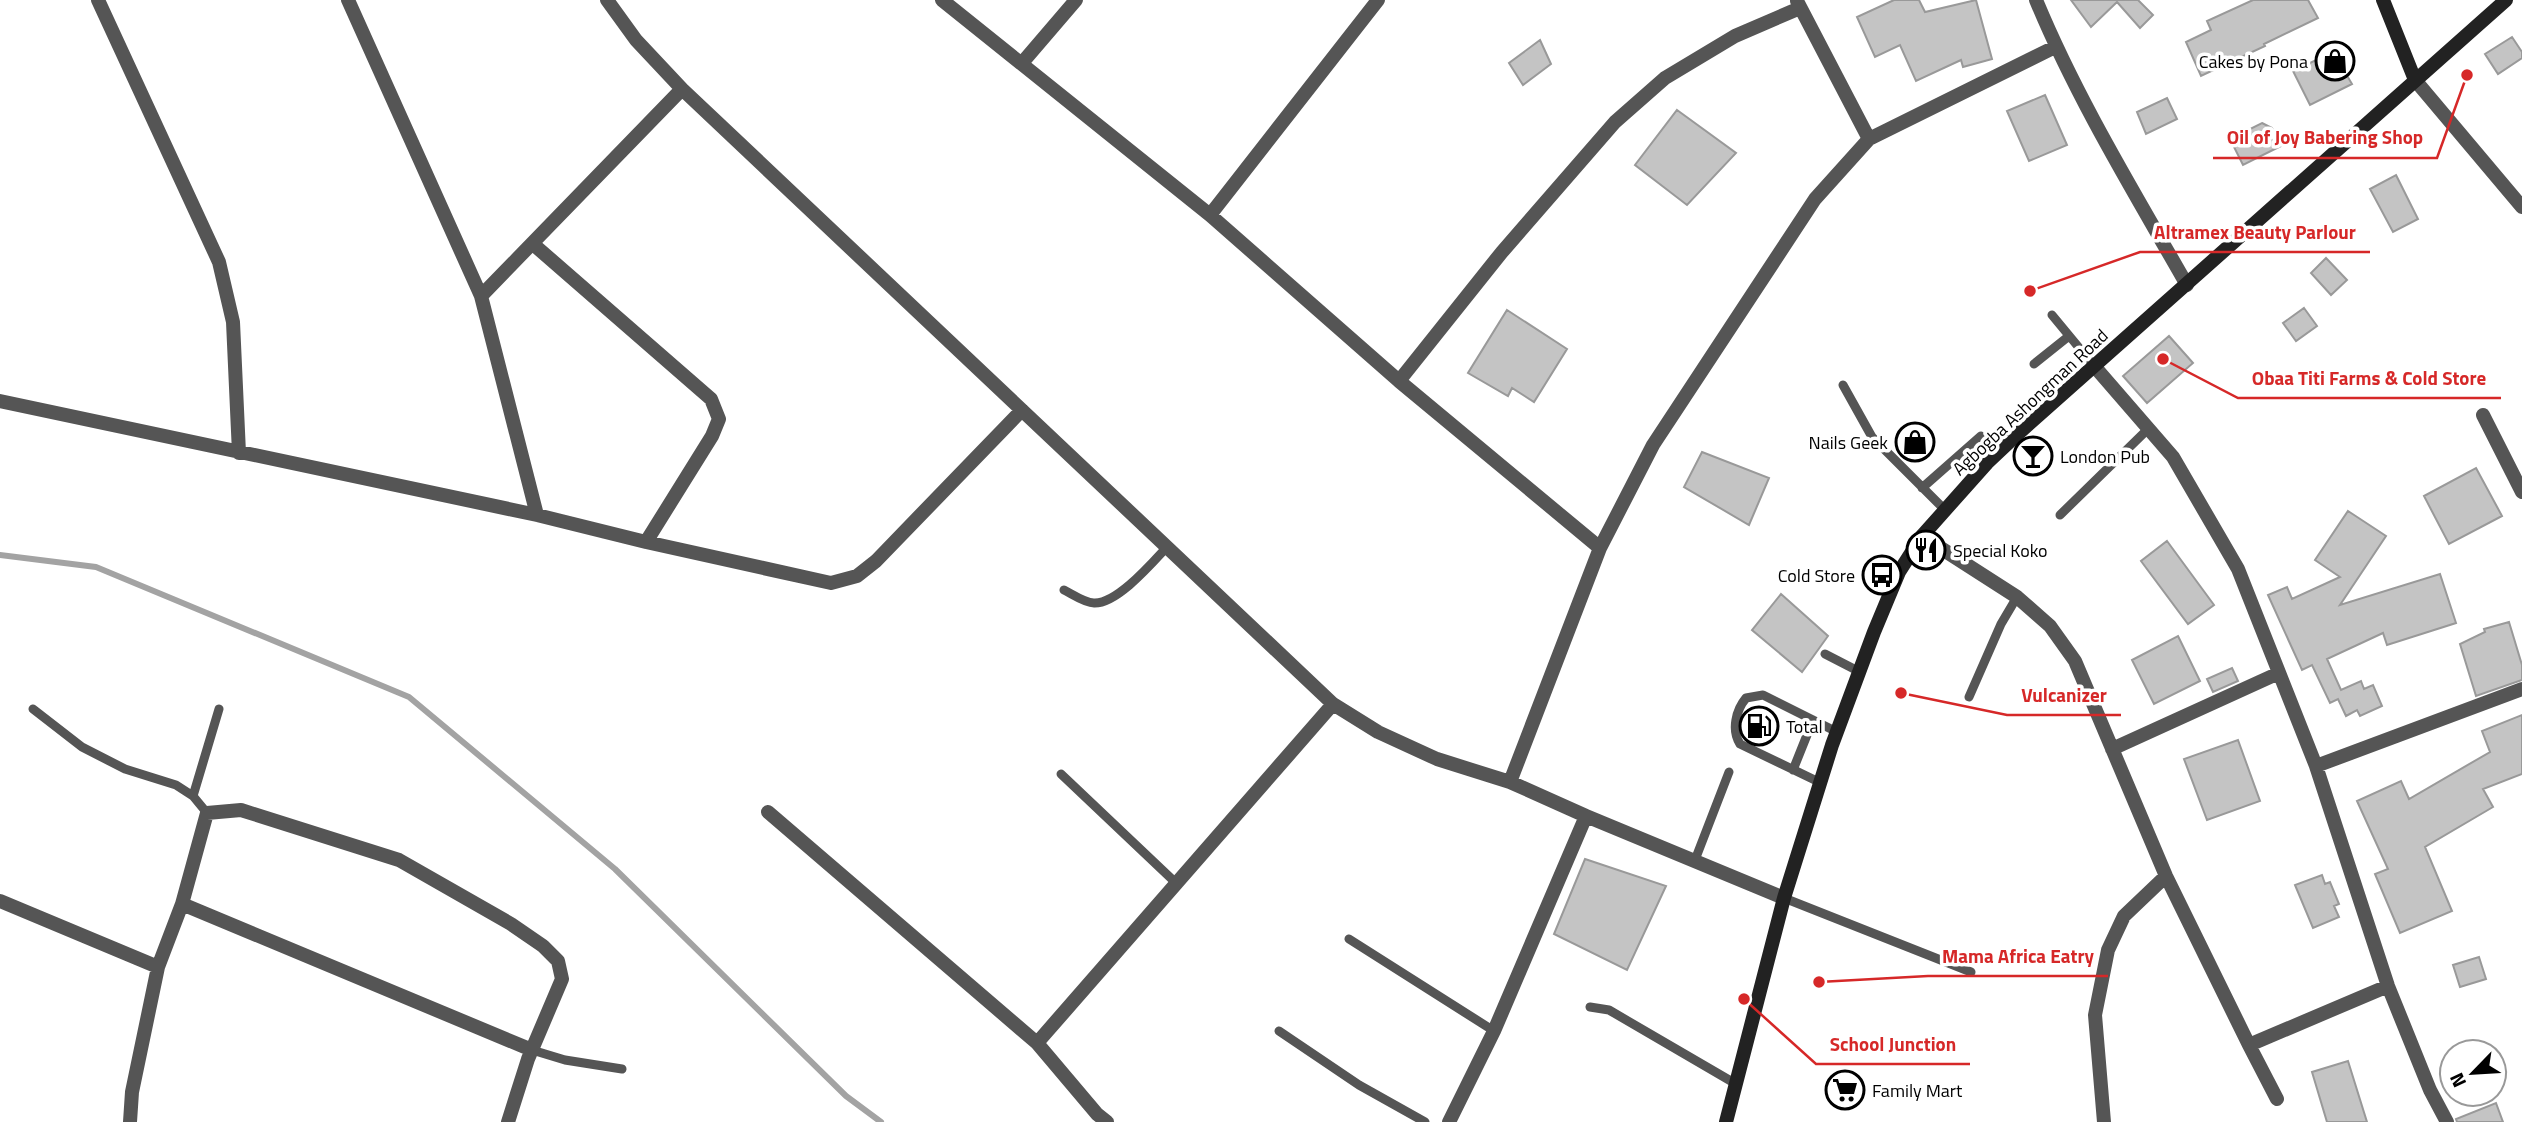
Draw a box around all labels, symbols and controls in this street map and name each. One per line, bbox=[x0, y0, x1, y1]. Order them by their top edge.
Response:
shop icon: Cakes by Pona bbox=[2314, 40, 2356, 82]
place label: Cakes by Pona bbox=[2199, 48, 2308, 75]
callout: Oil of Joy Babering Shop bbox=[2213, 118, 2437, 158]
text: Oil of Joy Babering Shop bbox=[2227, 122, 2423, 151]
callout: Altramex Beauty Parlour bbox=[2140, 212, 2370, 252]
text: Altramex Beauty Parlour bbox=[2154, 217, 2356, 246]
street label: Agbogba Ashongman Road bbox=[1946, 322, 2114, 482]
callout: Obaa Titi Farms & Cold Store bbox=[2238, 358, 2501, 398]
text: Obaa Titi Farms & Cold Store bbox=[2252, 363, 2486, 392]
shop icon: Nails Geek bbox=[1894, 421, 1936, 463]
place label: Nails Geek bbox=[1808, 429, 1888, 456]
bar icon: London Pub bbox=[2012, 435, 2054, 477]
place label: London Pub bbox=[2060, 443, 2150, 470]
restaurant icon: Special Koko bbox=[1905, 529, 1947, 571]
place label: Special Koko bbox=[1953, 537, 2048, 564]
bus stop icon: Cold Store bbox=[1861, 554, 1903, 596]
place label: Cold Store bbox=[1778, 562, 1855, 589]
callout: Vulcanizer bbox=[2007, 675, 2121, 715]
text: Vulcanizer bbox=[2021, 680, 2107, 709]
fuel station icon: Total bbox=[1738, 705, 1780, 747]
place label: Total bbox=[1786, 713, 1823, 740]
callout: Mama Africa Eatry bbox=[1928, 936, 2108, 976]
text: Mama Africa Eatry bbox=[1942, 941, 2094, 970]
callout: School Junction bbox=[1816, 1024, 1970, 1064]
text: School Junction bbox=[1830, 1029, 1956, 1058]
north arrow bbox=[2438, 1038, 2508, 1108]
text: N bbox=[2441, 1068, 2473, 1092]
supermarket icon: Family Mart bbox=[1824, 1069, 1866, 1111]
place label: Family Mart bbox=[1872, 1077, 1963, 1104]

